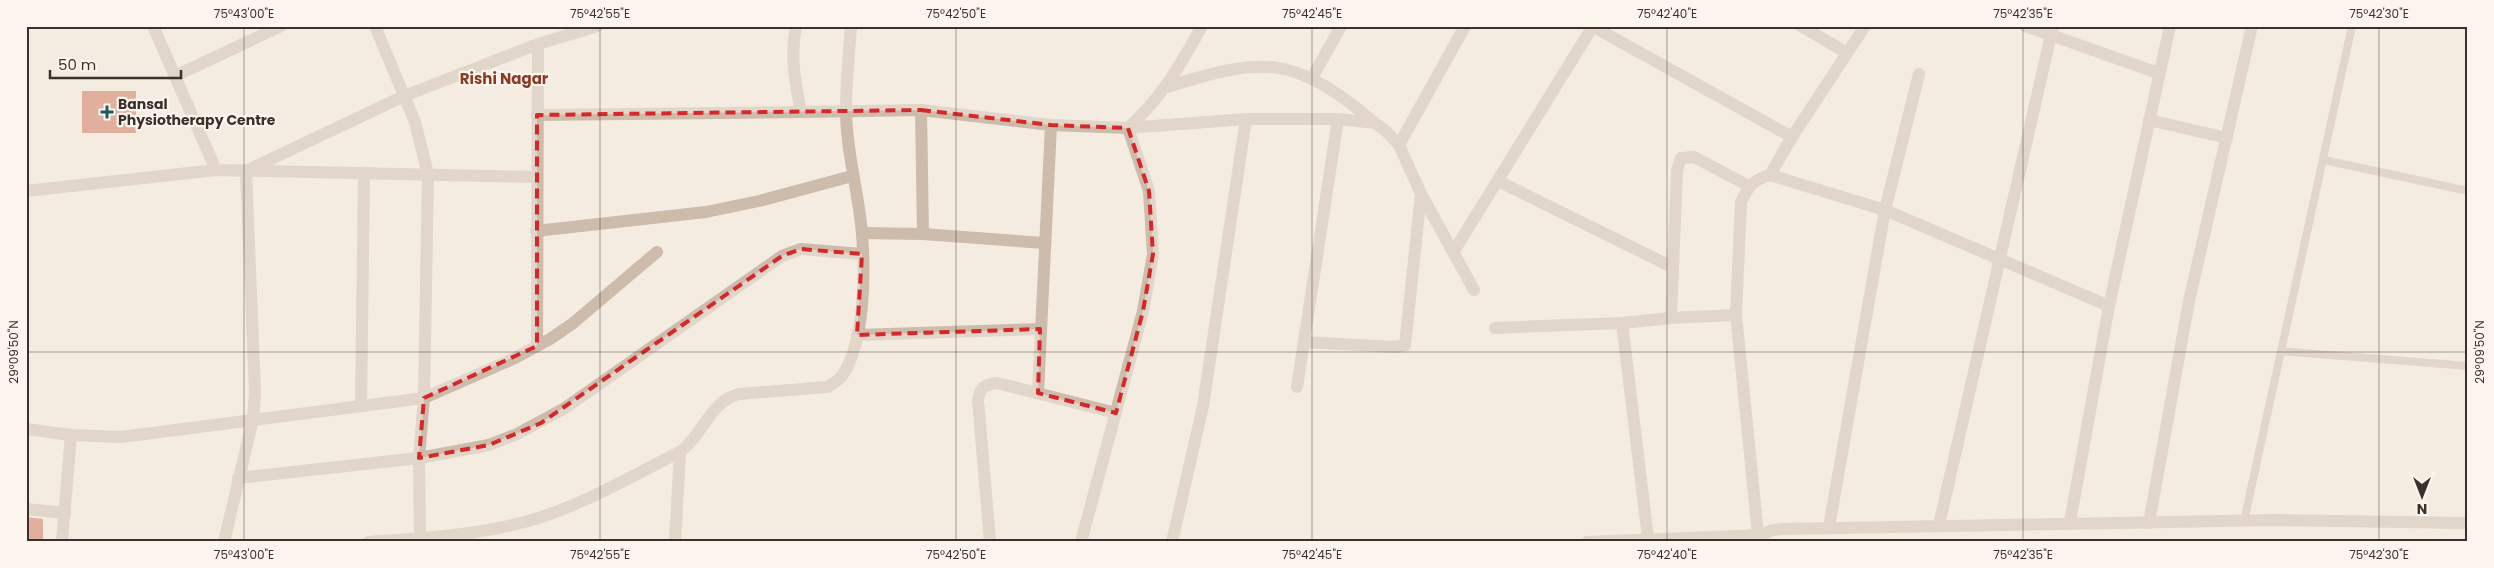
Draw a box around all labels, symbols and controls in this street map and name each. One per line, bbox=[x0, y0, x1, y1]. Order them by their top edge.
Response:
text: 75°43'00"E bbox=[214, 5, 274, 22]
text: 75°42'55"E bbox=[570, 5, 630, 22]
text: 75°42'50"E bbox=[926, 5, 986, 22]
text: 75°42'45"E bbox=[1282, 5, 1342, 22]
text: 75°42'40"E bbox=[1637, 5, 1697, 22]
text: 75°42'35"E bbox=[1993, 5, 2053, 22]
text: 75°42'30"E bbox=[2349, 5, 2409, 22]
scale bar bbox=[50, 48, 181, 80]
text: 50 m bbox=[58, 54, 96, 75]
district label: Rishi Nagar bbox=[460, 68, 549, 89]
place label: Bansal Physiotherapy Centre bbox=[118, 94, 276, 130]
marker: Bansal Physiotherapy Centre bbox=[100, 105, 114, 119]
text: 29°09'50"N bbox=[5, 320, 22, 384]
text: 29°09'50"N bbox=[2471, 320, 2488, 384]
north arrow bbox=[2396, 470, 2446, 520]
text: N bbox=[2417, 499, 2427, 519]
text: 75°43'00"E bbox=[214, 546, 274, 563]
text: 75°42'55"E bbox=[570, 546, 630, 563]
text: 75°42'50"E bbox=[926, 546, 986, 563]
text: 75°42'45"E bbox=[1282, 546, 1342, 563]
text: 75°42'40"E bbox=[1637, 546, 1697, 563]
text: 75°42'35"E bbox=[1993, 546, 2053, 563]
text: 75°42'30"E bbox=[2349, 546, 2409, 563]

